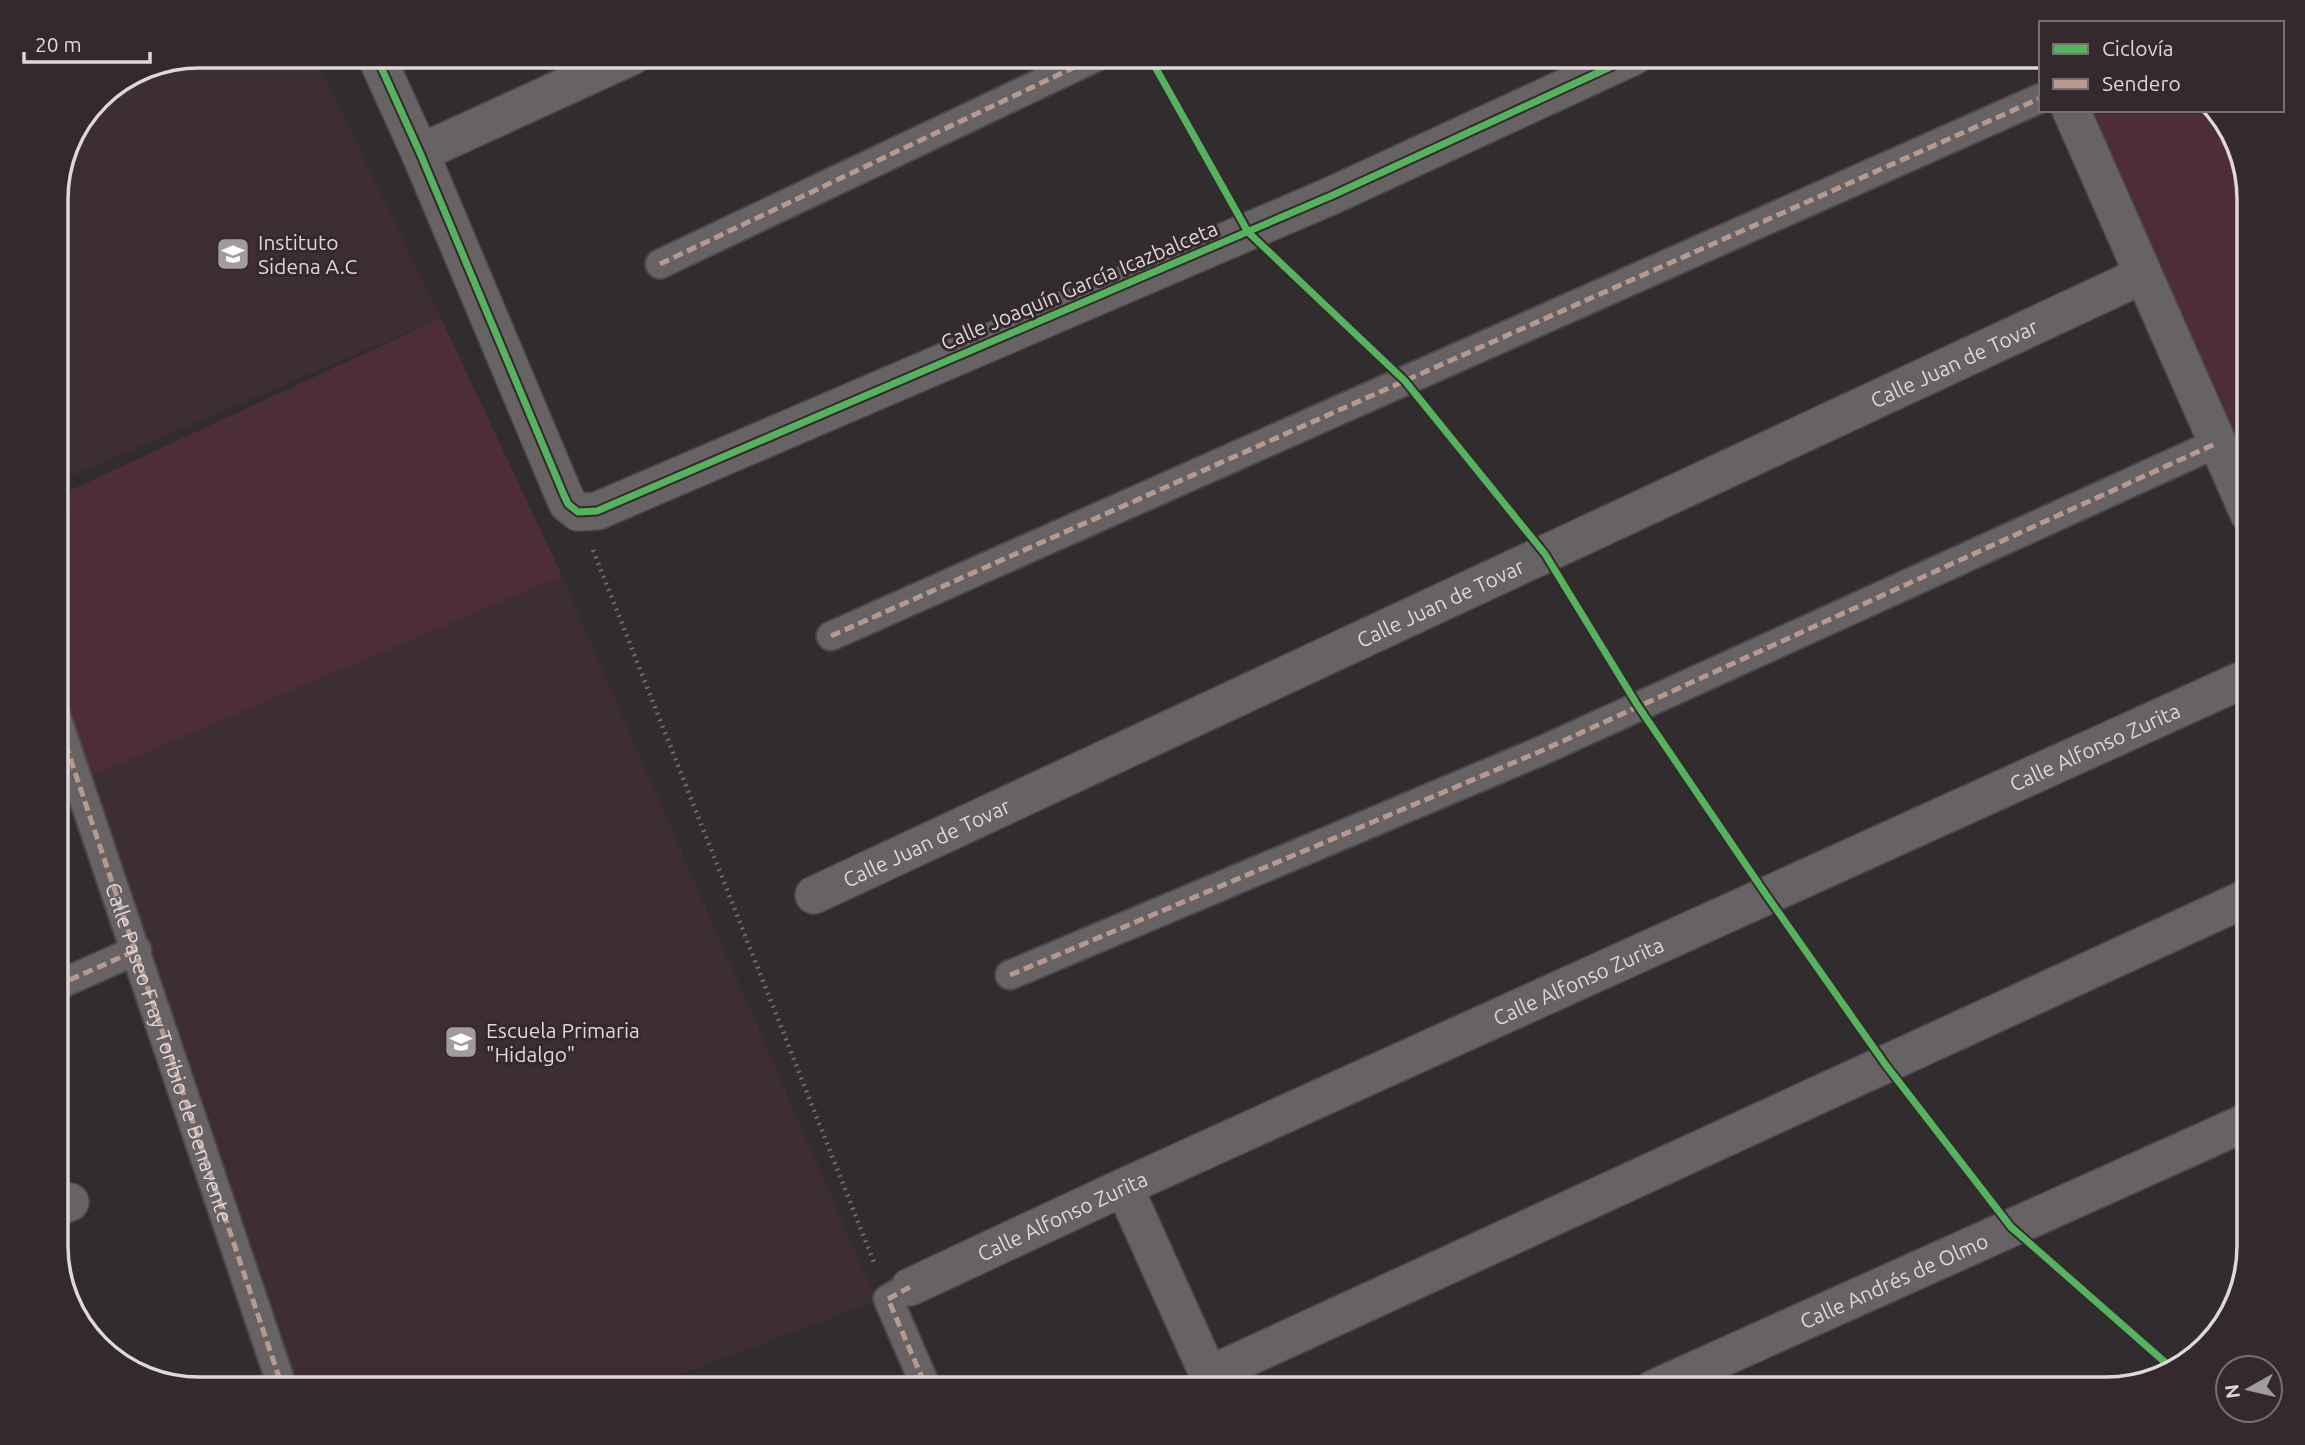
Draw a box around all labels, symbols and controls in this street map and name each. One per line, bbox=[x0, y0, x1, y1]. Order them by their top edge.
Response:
scale bar bbox=[24, 21, 150, 65]
legend bbox=[2039, 21, 2284, 112]
text: 20 m bbox=[35, 32, 82, 56]
text: Ciclovía bbox=[2102, 36, 2174, 60]
text: Sendero bbox=[2102, 71, 2181, 95]
street label: Calle Joaquín García Icazbalceta bbox=[937, 216, 1221, 354]
place label: Instituto Sidena A.C bbox=[258, 230, 357, 278]
school or university icon: Instituto Sidena A.C bbox=[214, 235, 252, 273]
street label: Calle Juan de Tovar bbox=[1867, 314, 2041, 412]
street label: Calle Juan de Tovar bbox=[1353, 554, 1528, 652]
street label: Calle Alfonso Zurita bbox=[2006, 698, 2184, 796]
street label: Calle Juan de Tovar bbox=[839, 793, 1014, 892]
street label: Calle Paseo Fray Toribio de Benavente bbox=[101, 879, 238, 1225]
street label: Calle Alfonso Zurita bbox=[1489, 932, 1667, 1030]
place label: Escuela Primaria "Hidalgo" bbox=[486, 1018, 640, 1066]
school or university icon: Escuela Primaria "Hidalgo" bbox=[442, 1023, 480, 1061]
street label: Calle Alfonso Zurita bbox=[973, 1166, 1151, 1266]
street label: Calle Andrés de Olmo bbox=[1796, 1228, 1992, 1333]
north arrow bbox=[2214, 1354, 2284, 1424]
text: N bbox=[2220, 1383, 2244, 1400]

